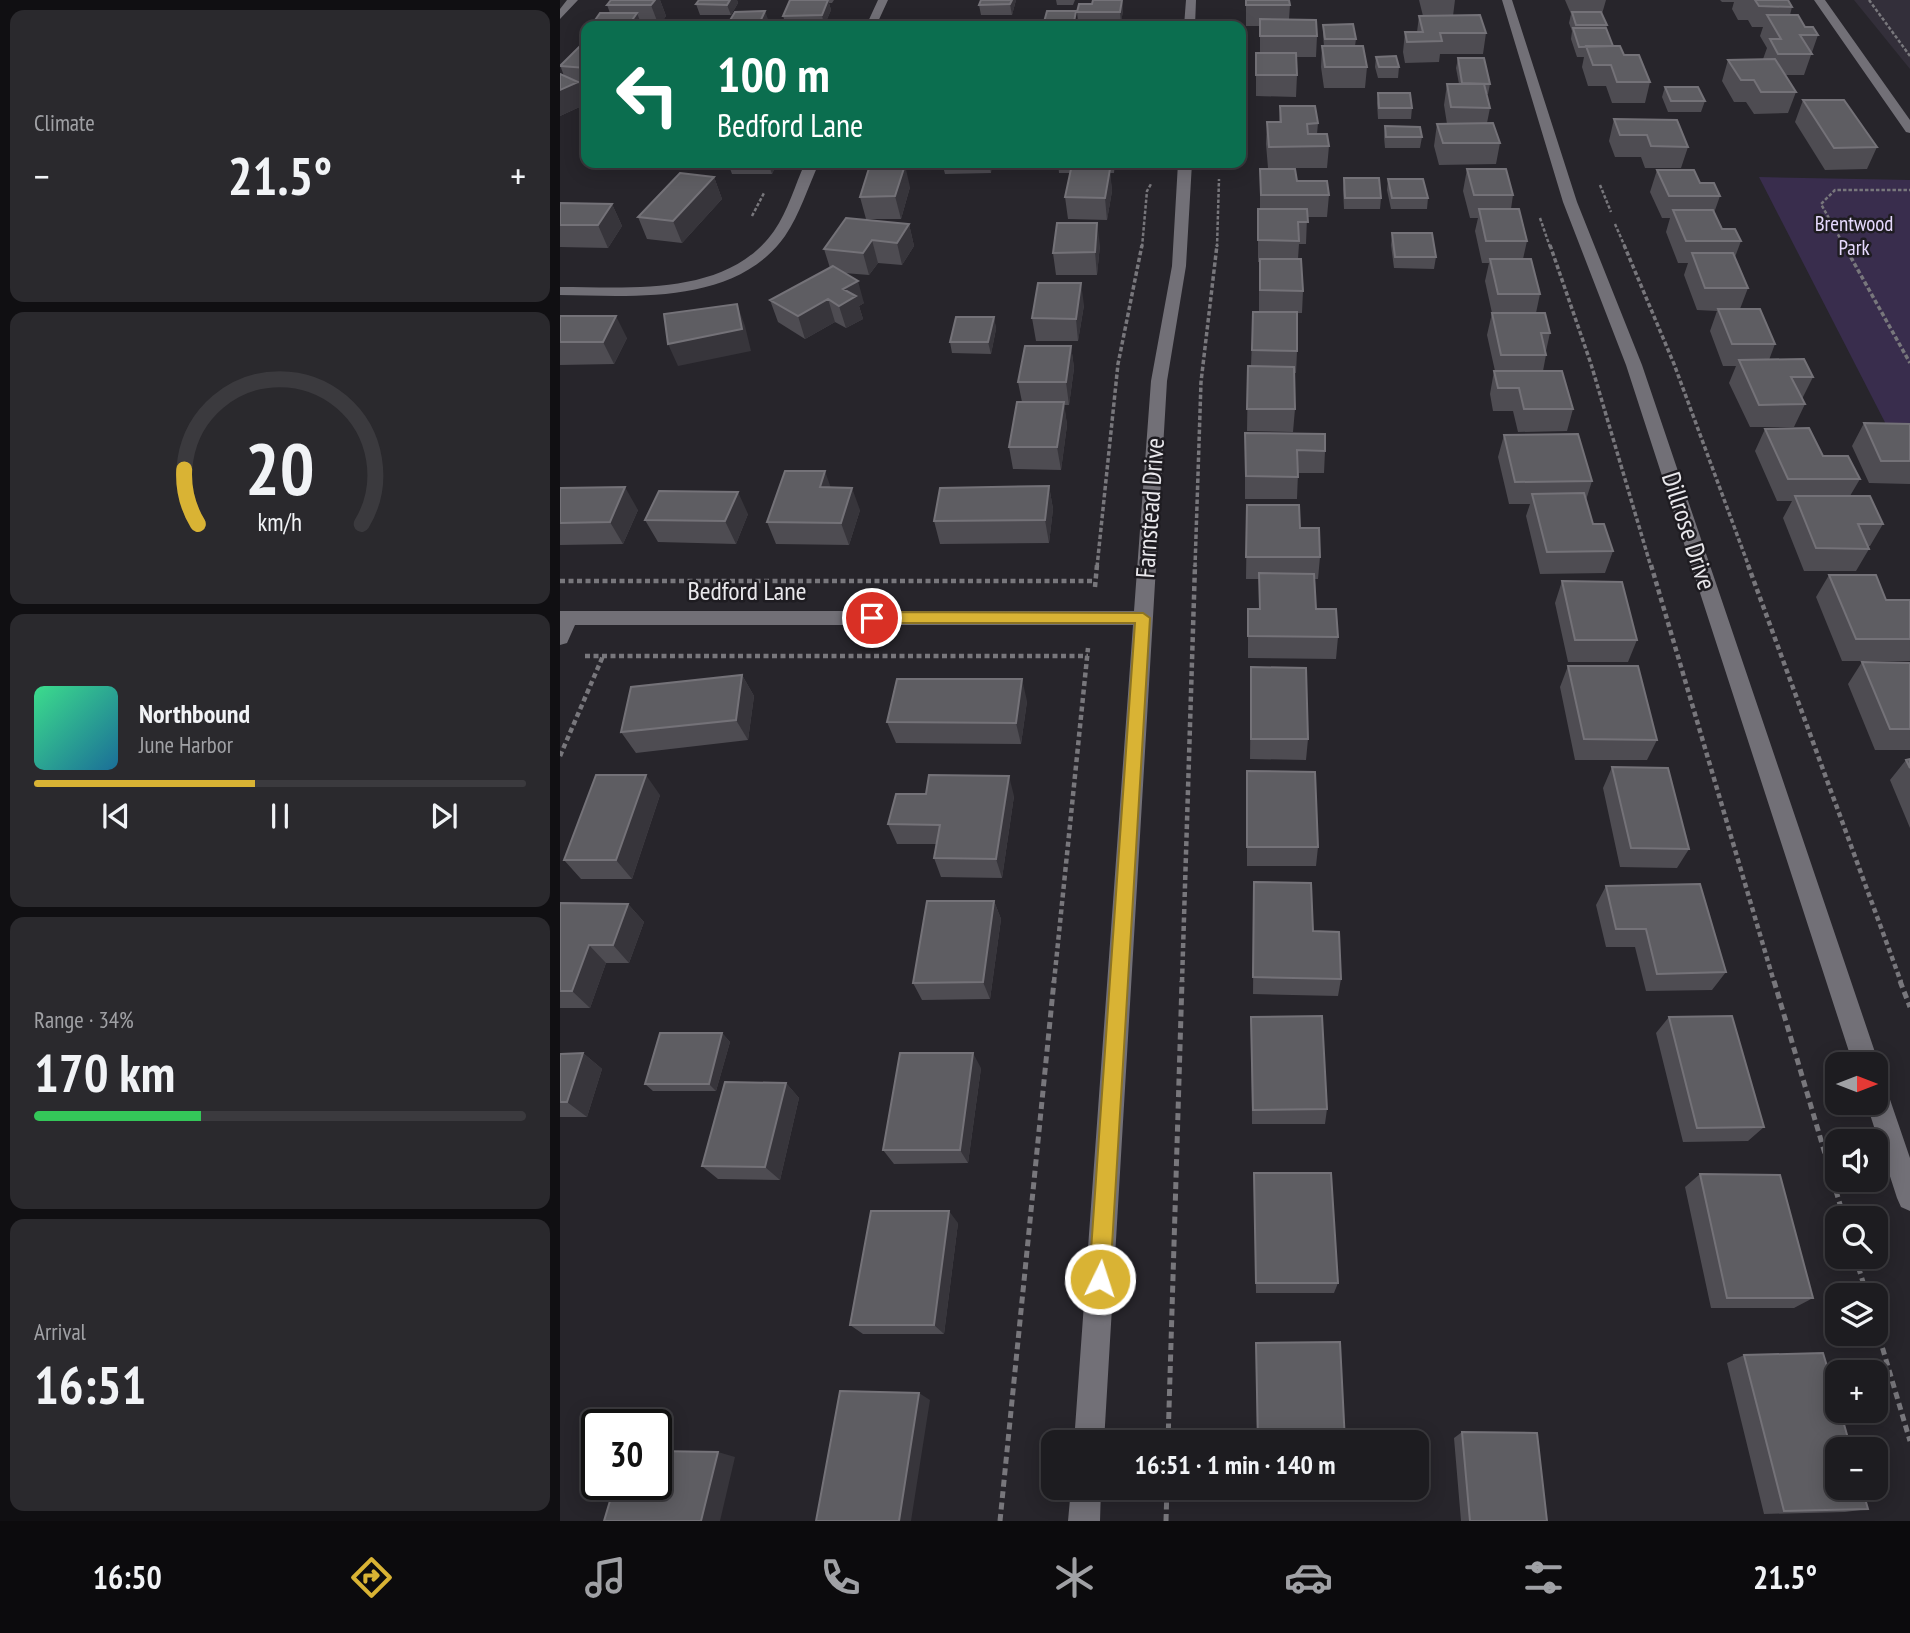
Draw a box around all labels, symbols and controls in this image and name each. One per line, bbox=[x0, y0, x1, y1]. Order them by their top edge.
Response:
text: 100 m bbox=[717, 42, 830, 106]
icon: left bbox=[602, 49, 693, 140]
text: Bedford Lane bbox=[717, 104, 863, 146]
text: Climate bbox=[34, 108, 95, 137]
text: 21.5° bbox=[228, 142, 332, 209]
text: − bbox=[34, 151, 50, 200]
text: + bbox=[510, 151, 526, 200]
park label: Brentwood Park bbox=[1815, 210, 1893, 261]
text: 20 bbox=[245, 421, 315, 515]
street label: Farnstead Drive bbox=[1128, 437, 1171, 579]
street label: Dillrose Drive bbox=[1655, 468, 1724, 594]
text: km/h bbox=[258, 506, 302, 538]
street label: Bedford Lane bbox=[688, 574, 806, 607]
pin bbox=[842, 588, 902, 648]
icon: arrive bbox=[853, 599, 891, 637]
text: Northbound bbox=[139, 697, 250, 730]
text: June Harbor bbox=[139, 730, 233, 759]
icon: previous bbox=[97, 797, 135, 835]
icon: pause bbox=[261, 797, 299, 835]
icon: next bbox=[425, 797, 463, 835]
text: Range · 34% bbox=[34, 1005, 134, 1034]
text: 170 km bbox=[34, 1039, 175, 1106]
north arrow bbox=[1825, 1052, 1888, 1115]
map controls bbox=[1825, 1052, 1888, 1500]
button: sound bbox=[1825, 1129, 1888, 1192]
button: search bbox=[1825, 1206, 1888, 1269]
position arrow bbox=[1063, 1242, 1137, 1316]
button: layers bbox=[1825, 1283, 1888, 1346]
text: Arrival bbox=[34, 1317, 86, 1346]
text: 16:51 bbox=[34, 1351, 146, 1418]
button: + bbox=[1825, 1360, 1888, 1423]
speed limit sign: 30 bbox=[581, 1409, 672, 1500]
button: − bbox=[1825, 1437, 1888, 1500]
text: 16:51 · 1 min · 140 m bbox=[1135, 1448, 1335, 1481]
icon: directions bbox=[347, 1553, 396, 1602]
icon: music bbox=[581, 1553, 630, 1602]
icon: phone bbox=[816, 1553, 865, 1602]
icon: climate bbox=[1050, 1553, 1099, 1602]
icon: car bbox=[1284, 1553, 1333, 1602]
icon: filters bbox=[1519, 1553, 1568, 1602]
text: 16:50 bbox=[93, 1556, 162, 1598]
text: 21.5° bbox=[1753, 1556, 1817, 1598]

